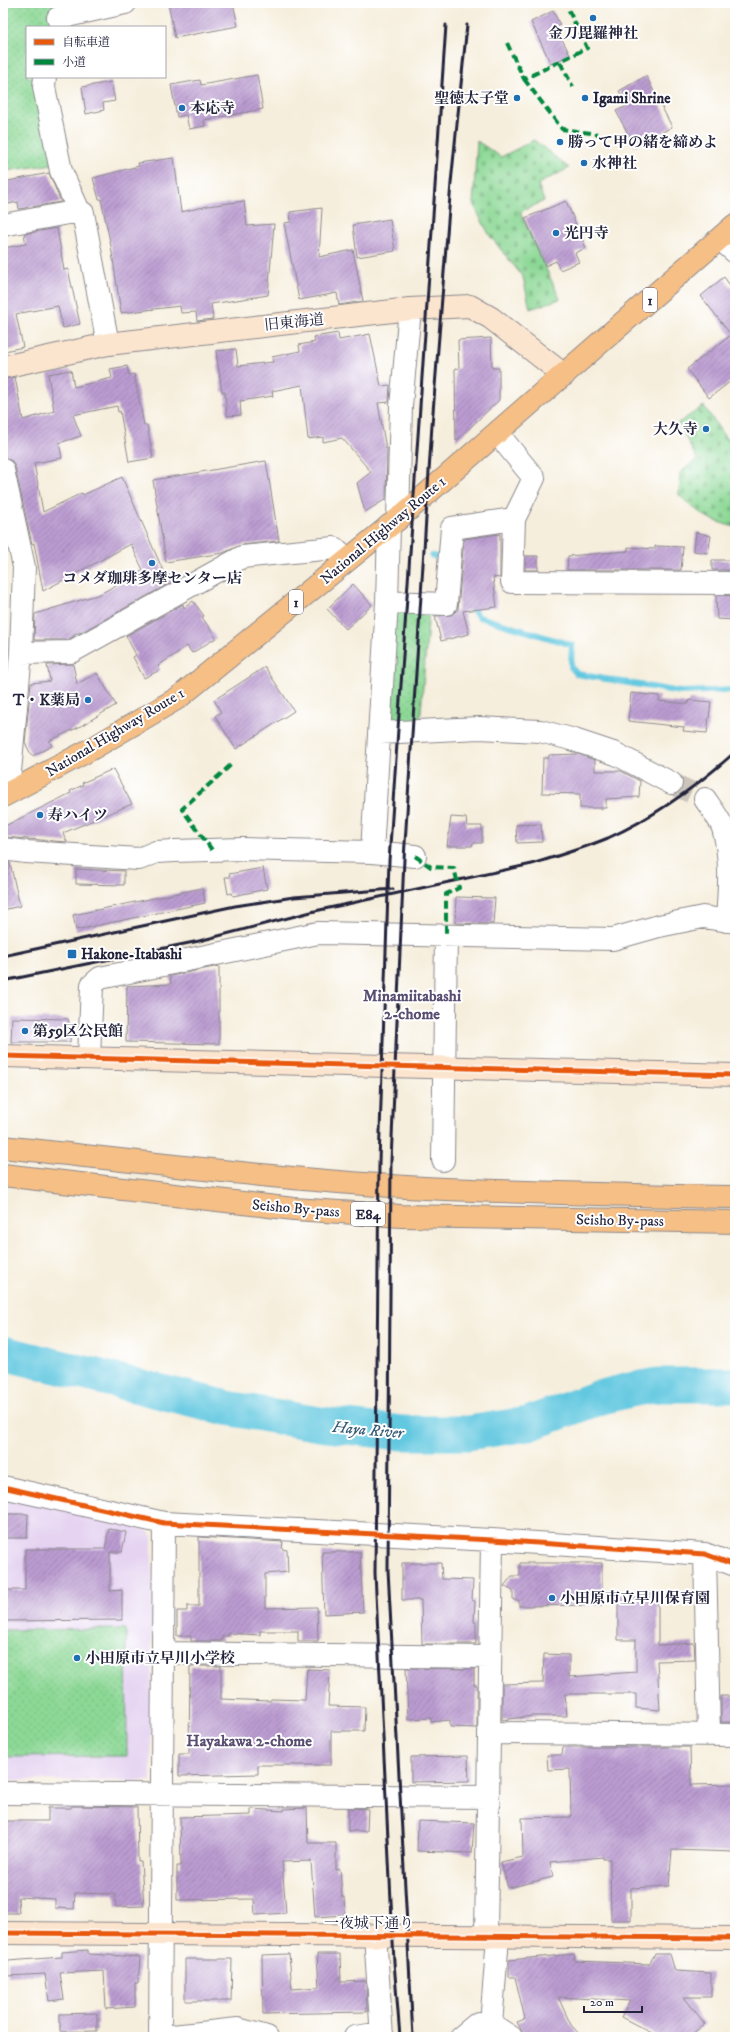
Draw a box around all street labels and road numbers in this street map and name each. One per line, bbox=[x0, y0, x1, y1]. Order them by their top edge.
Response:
road number: 1 bbox=[643, 288, 657, 312]
street label: 旧東海道 bbox=[263, 310, 325, 335]
street label: National Highway Route 1 bbox=[317, 472, 450, 588]
road number: 1 bbox=[289, 590, 303, 614]
street label: National Highway Route 1 bbox=[43, 684, 188, 781]
street label: Seisho By-pass bbox=[251, 1195, 341, 1222]
road number: E84 bbox=[351, 1202, 385, 1226]
street label: Seisho By-pass bbox=[576, 1210, 664, 1231]
street label: 一夜城下通り bbox=[324, 1914, 414, 1933]

